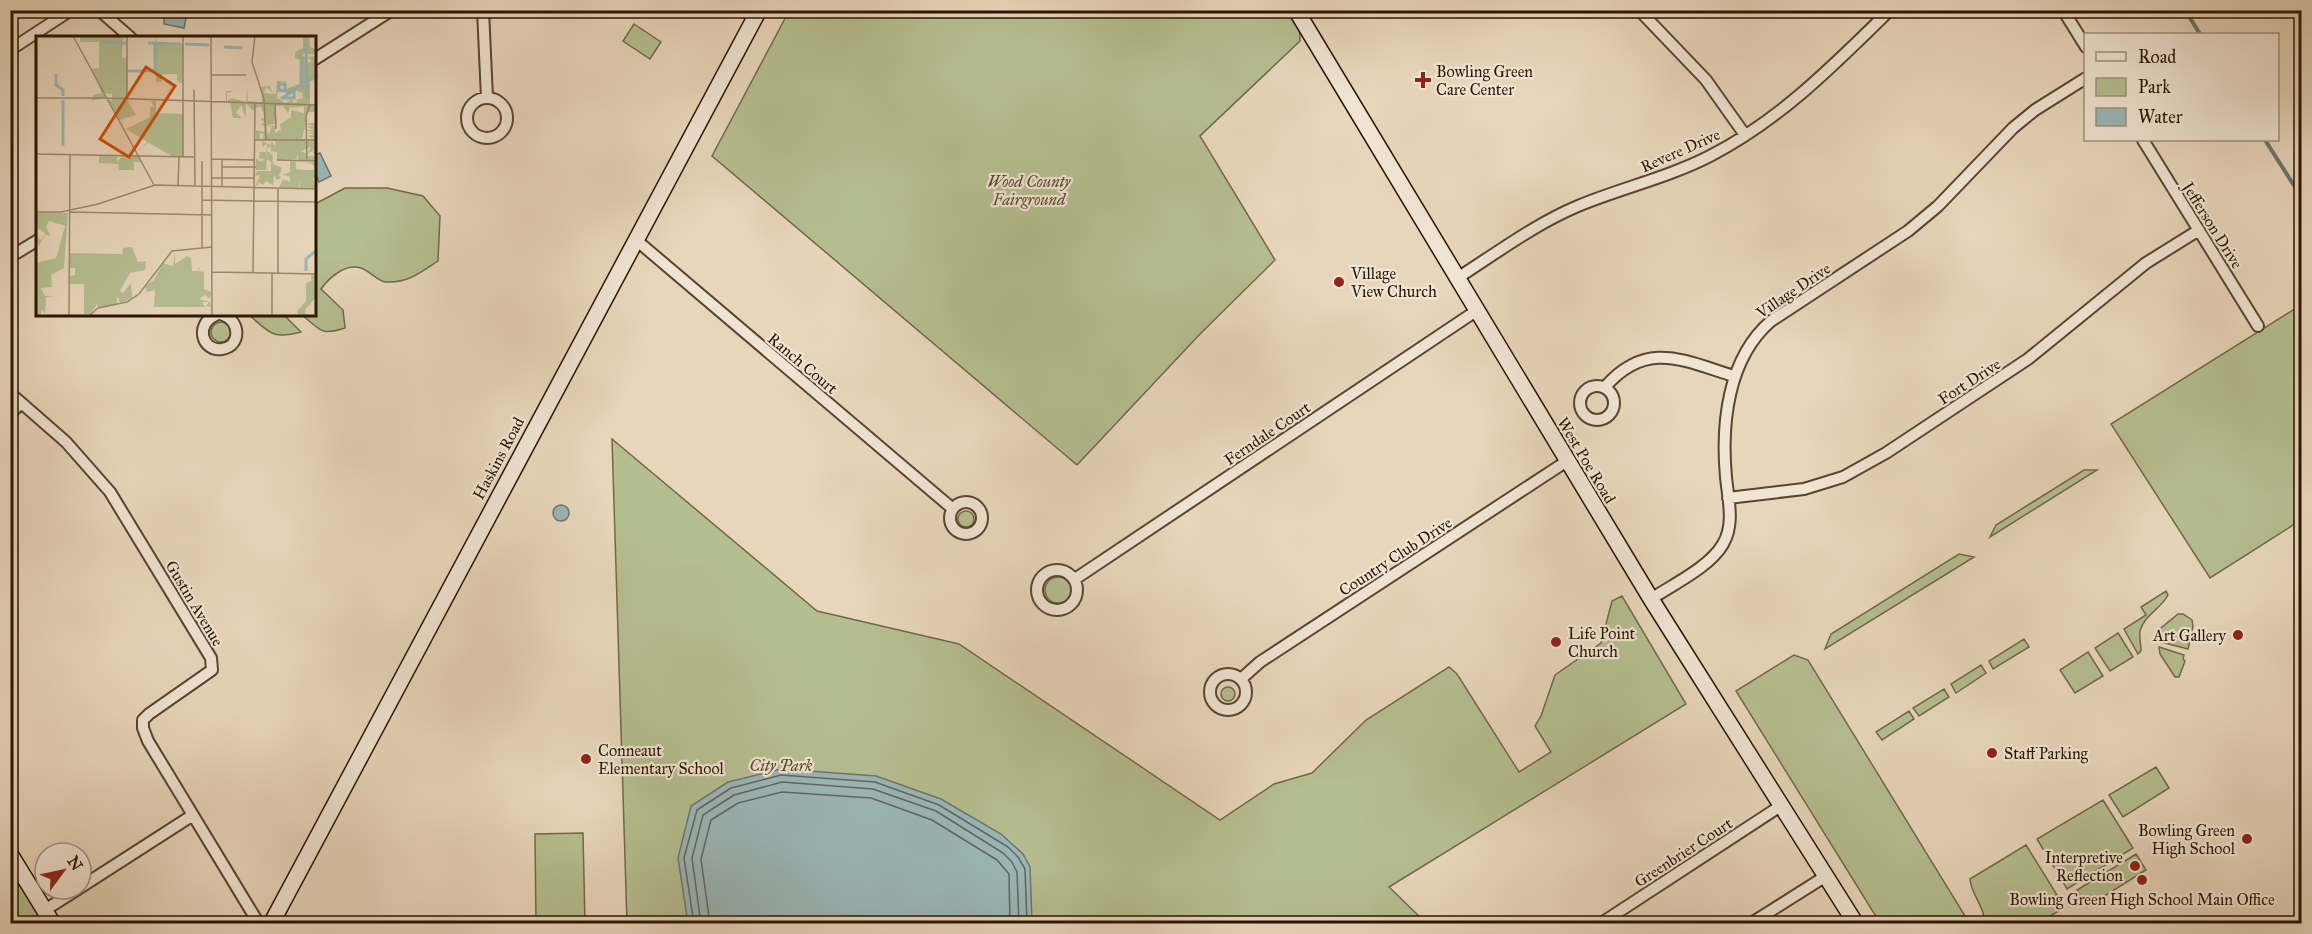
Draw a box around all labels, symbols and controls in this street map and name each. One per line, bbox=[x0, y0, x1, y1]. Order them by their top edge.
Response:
legend bbox=[2084, 33, 2279, 141]
inset map bbox=[36, 36, 316, 316]
text: Road bbox=[2138, 46, 2176, 68]
place label: Bowling Green Care Center bbox=[1436, 62, 1533, 99]
marker: Bowling Green Care Center bbox=[1414, 71, 1432, 89]
text: Park bbox=[2138, 76, 2171, 98]
text: Water bbox=[2138, 106, 2183, 128]
street label: Revere Drive bbox=[1638, 124, 1723, 176]
park label: Wood County Fairground bbox=[987, 172, 1072, 209]
street label: Jefferson Drive bbox=[2177, 177, 2247, 273]
street label: Village Drive bbox=[1752, 258, 1835, 324]
place label: Village View Church bbox=[1350, 264, 1437, 301]
marker: Village View Church bbox=[1332, 275, 1346, 289]
street label: Ranch Court bbox=[764, 329, 842, 398]
street label: Fort Drive bbox=[1935, 354, 2004, 409]
street label: Ferndale Court bbox=[1221, 397, 1314, 469]
street label: Haskins Road bbox=[469, 414, 528, 503]
street label: West Poe Road bbox=[1553, 414, 1620, 507]
street label: Country Club Drive bbox=[1335, 513, 1456, 600]
street label: Gustin Avenue bbox=[162, 557, 228, 650]
place label: Life Point Church bbox=[1568, 624, 1636, 661]
place label: Art Gallery bbox=[2152, 626, 2226, 645]
marker: Art Gallery bbox=[2231, 628, 2245, 642]
marker: Life Point Church bbox=[1549, 635, 1563, 649]
place label: Conneaut Elementary School bbox=[598, 741, 724, 778]
place label: Staff Parking bbox=[2004, 744, 2089, 764]
marker: Staff Parking bbox=[1985, 746, 1999, 760]
marker: Conneaut Elementary School bbox=[579, 752, 593, 766]
park label: City Park bbox=[750, 756, 812, 775]
street label: Greenbrier Court bbox=[1631, 814, 1736, 891]
place label: Bowling Green High School bbox=[2138, 821, 2236, 859]
marker: Bowling Green High School bbox=[2240, 832, 2254, 846]
north arrow bbox=[33, 841, 93, 901]
place label: Interpretive Reflection bbox=[2045, 848, 2123, 885]
text: N bbox=[63, 852, 87, 874]
marker: Interpretive Reflection bbox=[2128, 859, 2142, 873]
marker: Bowling Green High School Main Office bbox=[2135, 873, 2149, 887]
place label: Bowling Green High School Main Office bbox=[2009, 890, 2275, 910]

